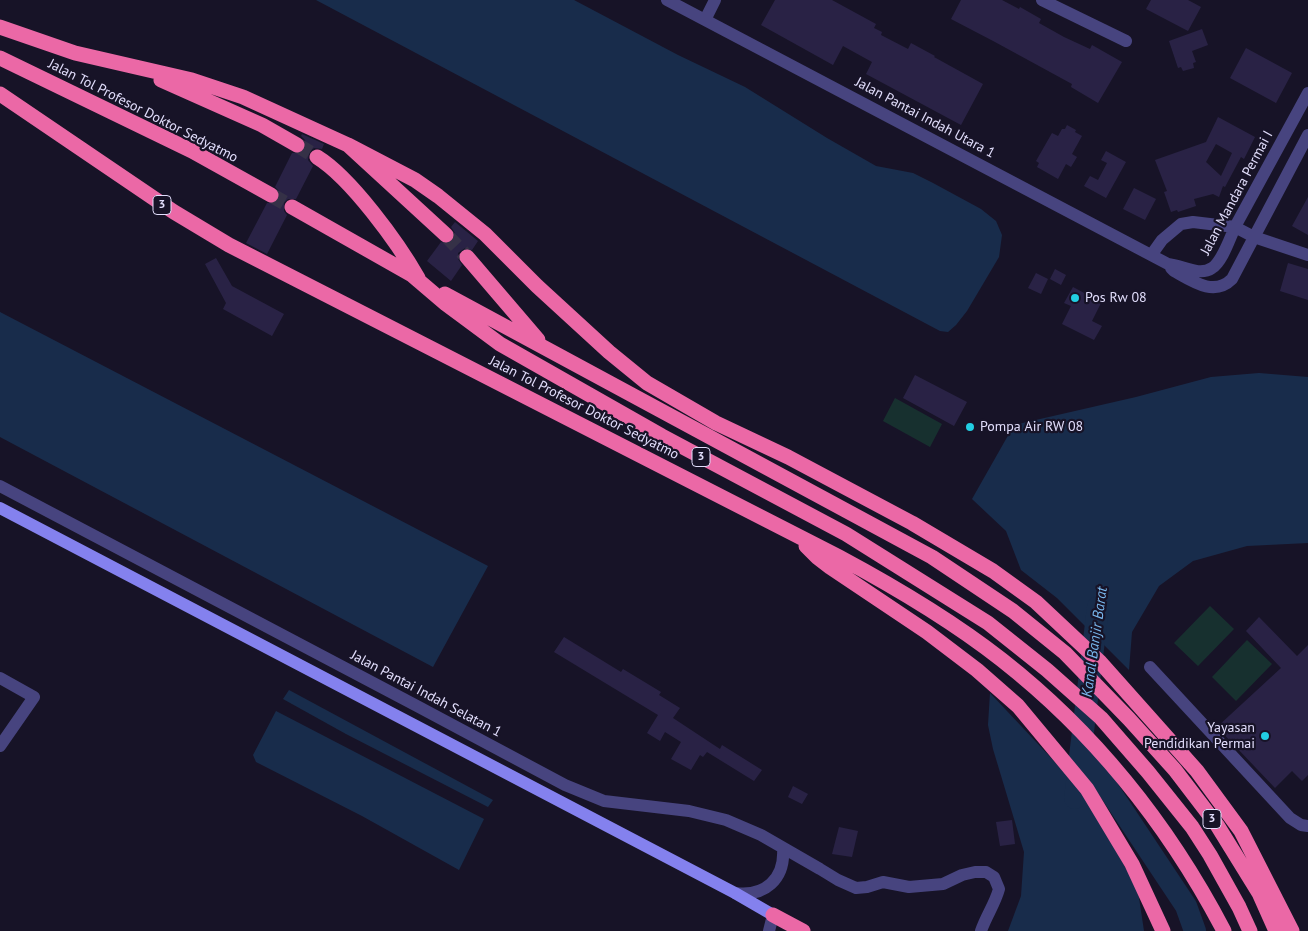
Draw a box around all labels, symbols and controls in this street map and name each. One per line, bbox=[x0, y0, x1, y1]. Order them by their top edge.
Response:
street label: Jalan Tol Profesor Doktor Sedyatmo bbox=[45, 56, 241, 166]
street label: Jalan Pantai Indah Utara 1 bbox=[852, 74, 998, 162]
street label: Jalan Mandara Permai I bbox=[1197, 128, 1277, 258]
road number: 3 bbox=[153, 196, 171, 214]
place label: Pos Rw 08 bbox=[1085, 290, 1147, 306]
marker: Pos Rw 08 bbox=[1069, 292, 1081, 304]
street label: Jalan Tol Profesor Doktor Sedyatmo bbox=[486, 353, 682, 463]
place label: Pompa Air RW 08 bbox=[980, 419, 1083, 435]
marker: Pompa Air RW 08 bbox=[964, 421, 976, 433]
road number: 3 bbox=[692, 448, 710, 467]
water label: Kanal Banjir Barat bbox=[1078, 586, 1112, 698]
street label: Jalan Pantai Indah Selatan 1 bbox=[348, 647, 504, 741]
place label: Yayasan Pendidikan Permai bbox=[1144, 720, 1255, 752]
marker: Yayasan Pendidikan Permai bbox=[1259, 730, 1271, 742]
road number: 3 bbox=[1203, 810, 1221, 829]

